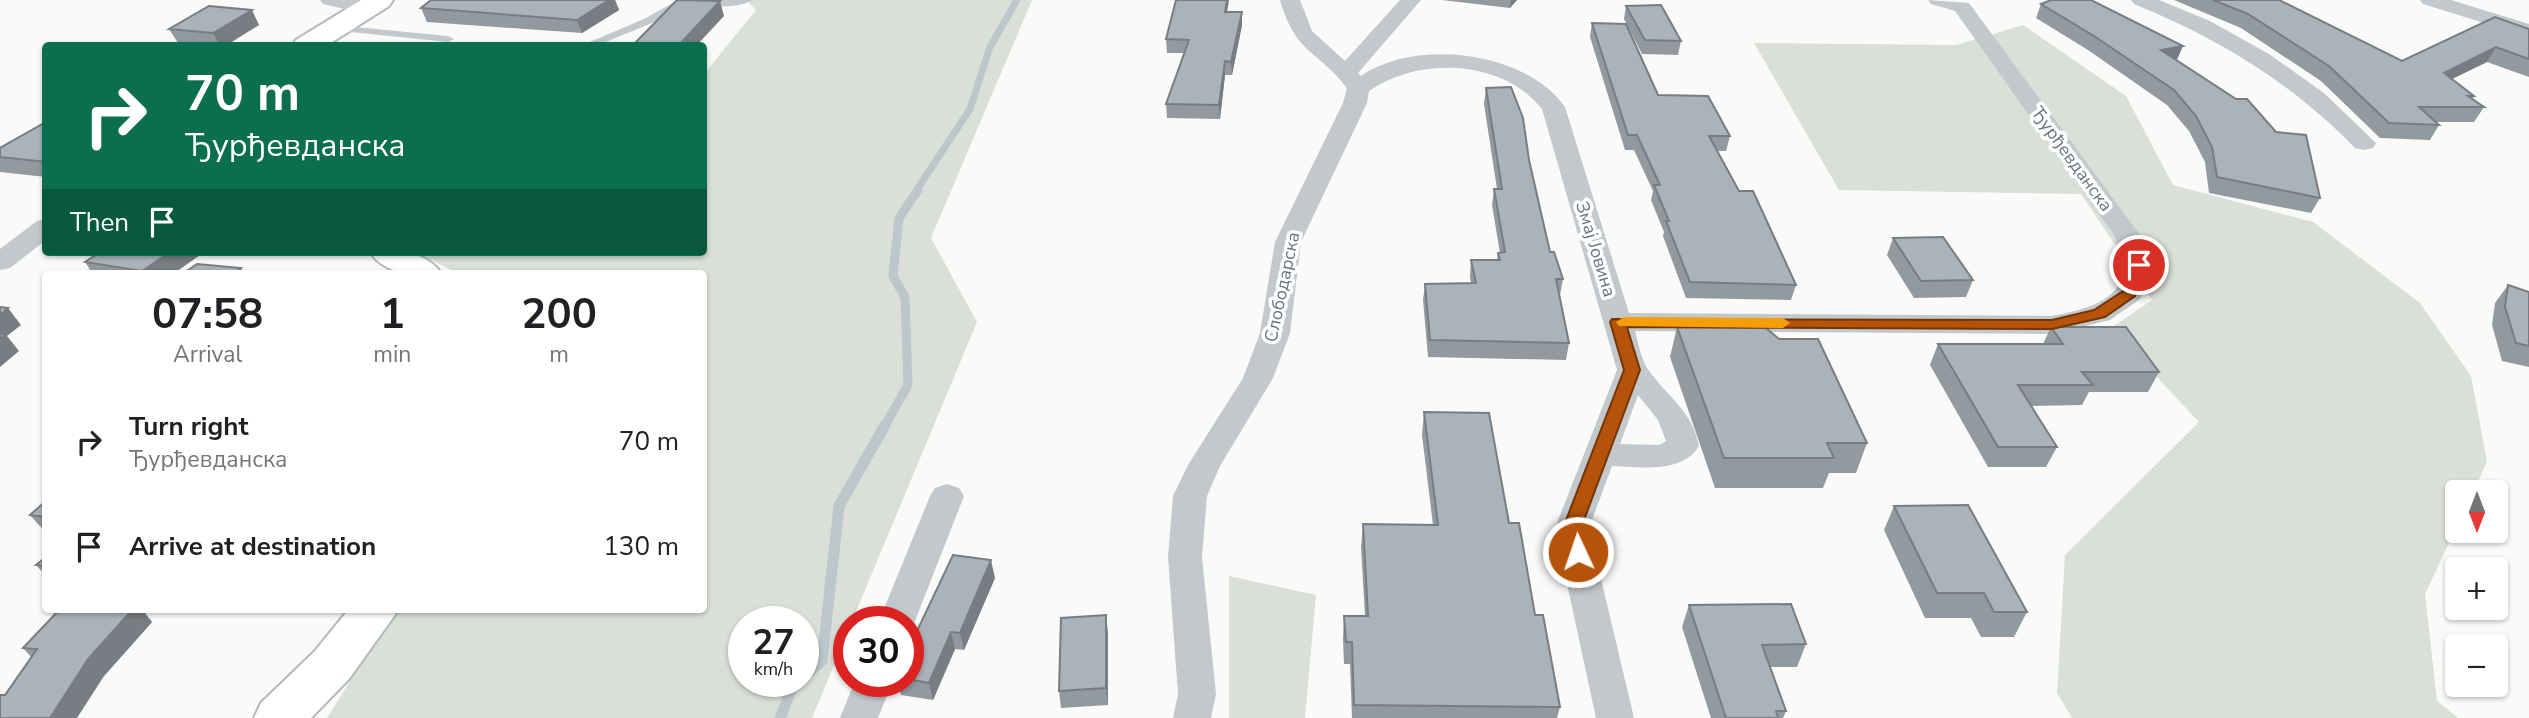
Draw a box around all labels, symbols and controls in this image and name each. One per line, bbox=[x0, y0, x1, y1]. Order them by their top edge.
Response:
text: 70 m bbox=[185, 60, 300, 127]
icon: right bbox=[70, 70, 161, 161]
street label: Ђурђевданска bbox=[2026, 102, 2118, 216]
text: Ђурђевданска bbox=[185, 124, 406, 167]
street label: Змај Јовина bbox=[1570, 198, 1622, 300]
icon: arrive bbox=[143, 203, 181, 241]
text: Then bbox=[70, 205, 129, 240]
street label: Слободарска bbox=[1259, 230, 1305, 344]
pin bbox=[2109, 235, 2169, 295]
icon: arrive bbox=[2120, 246, 2158, 284]
text: 07:58 bbox=[152, 286, 263, 343]
text: 1 bbox=[380, 286, 405, 343]
text: 200 bbox=[521, 286, 597, 343]
text: Arrival bbox=[173, 339, 242, 370]
text: min bbox=[373, 339, 411, 370]
text: m bbox=[549, 339, 569, 370]
text: Turn right bbox=[129, 409, 248, 444]
icon: right bbox=[70, 423, 108, 461]
text: 70 m bbox=[619, 424, 679, 459]
text: Ђурђевданска bbox=[129, 444, 288, 475]
north arrow bbox=[2445, 480, 2508, 542]
map controls bbox=[2445, 480, 2508, 697]
position arrow bbox=[1541, 515, 1615, 589]
icon: arrive bbox=[70, 528, 108, 566]
text: Arrive at destination bbox=[129, 529, 376, 564]
text: 130 m bbox=[603, 529, 679, 564]
button: + bbox=[2445, 557, 2508, 620]
speed limit sign: 30 bbox=[833, 606, 924, 697]
text: 27 bbox=[752, 619, 795, 666]
button: − bbox=[2445, 634, 2508, 697]
text: km/h bbox=[754, 657, 793, 681]

